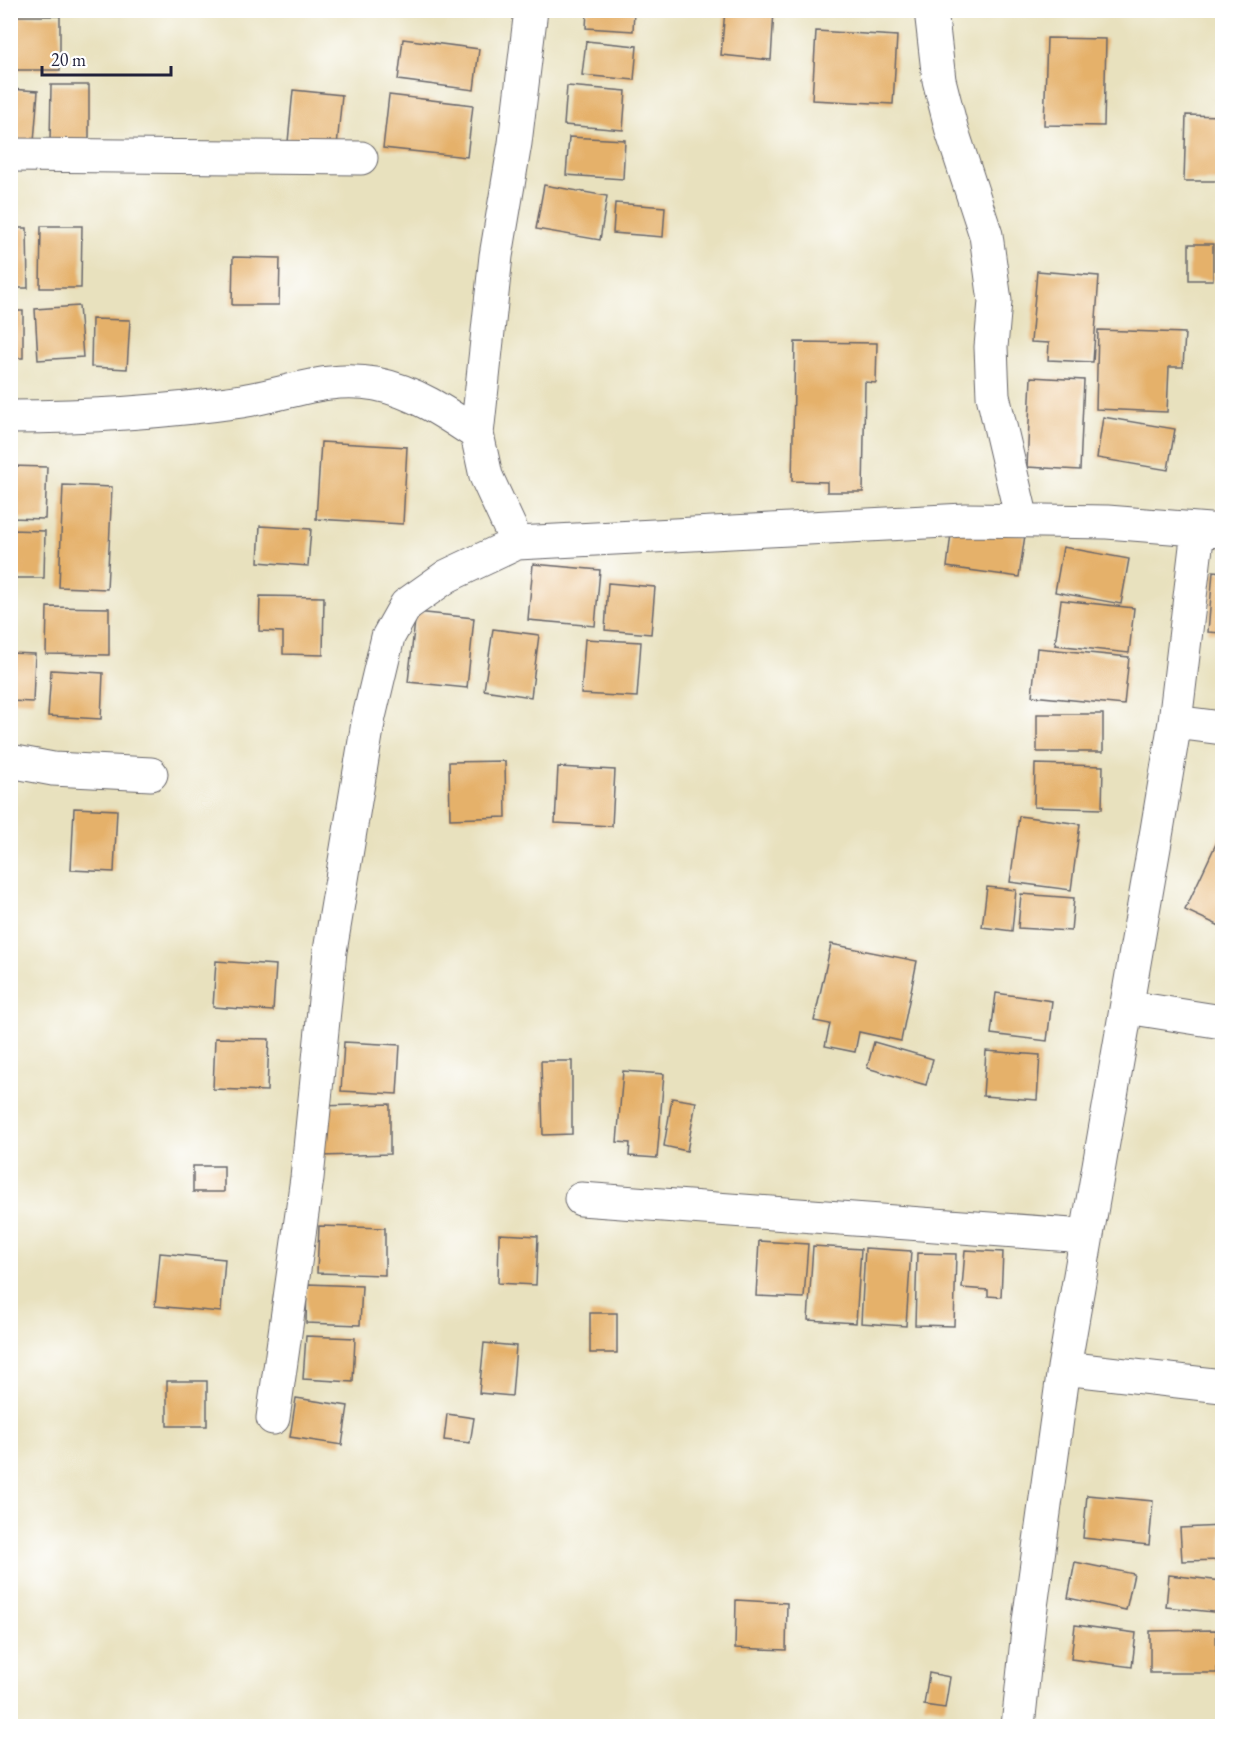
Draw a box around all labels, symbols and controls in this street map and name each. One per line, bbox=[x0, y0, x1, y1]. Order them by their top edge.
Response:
scale bar bbox=[42, 39, 171, 77]
text: 20 m bbox=[51, 48, 86, 71]

